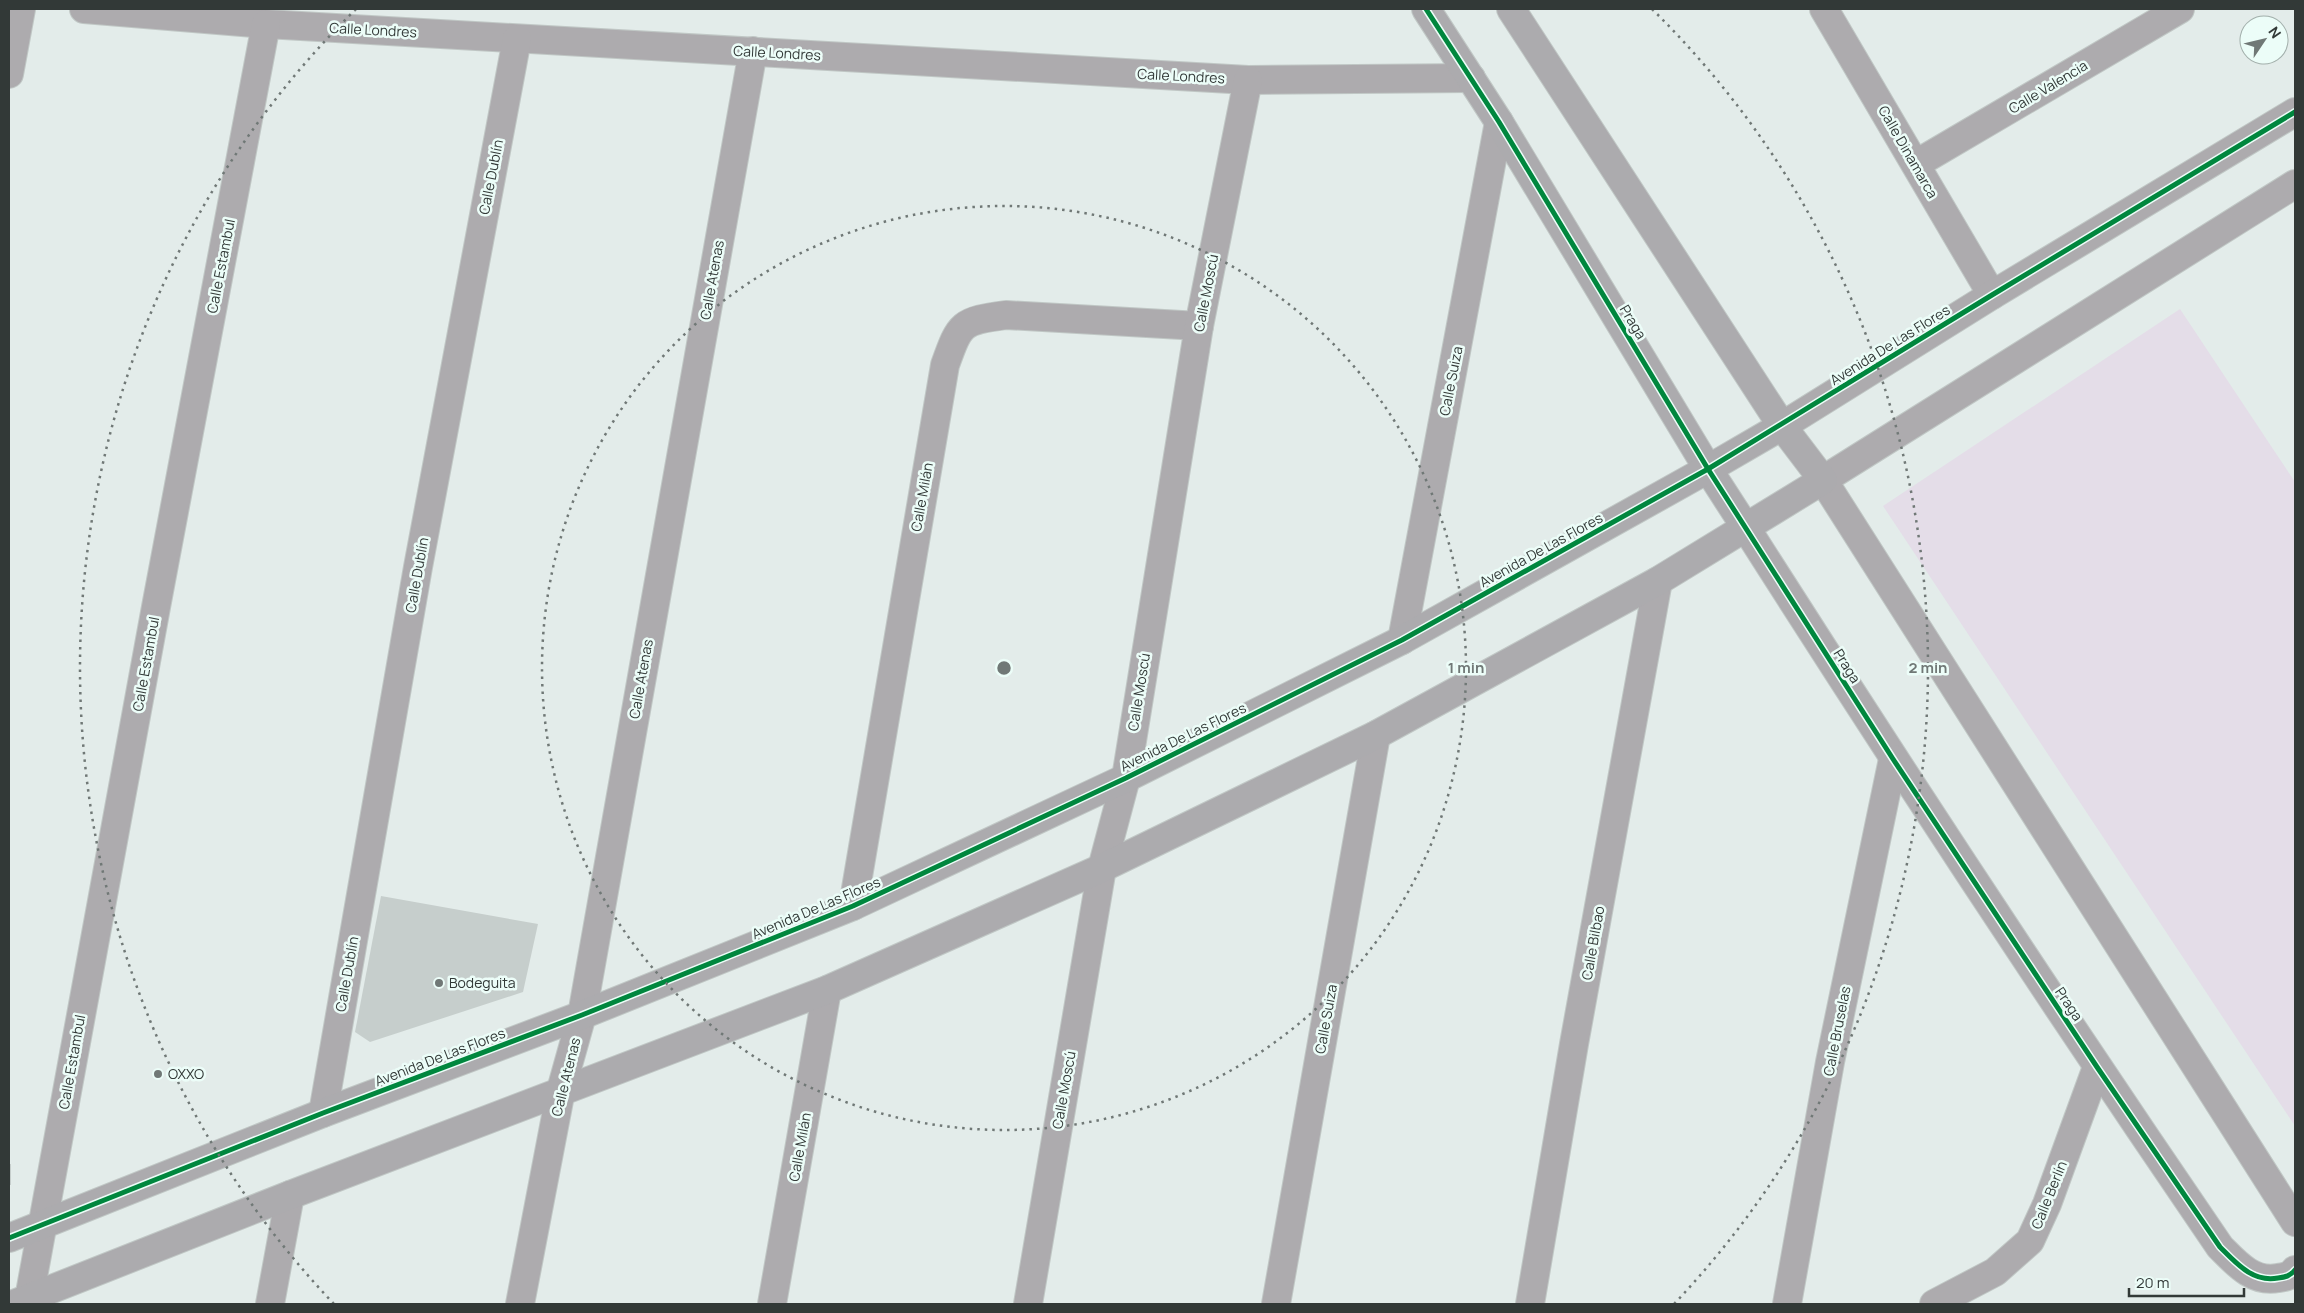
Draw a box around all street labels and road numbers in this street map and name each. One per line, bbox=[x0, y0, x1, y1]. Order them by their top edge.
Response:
street label: Calle Londres bbox=[329, 18, 417, 41]
street label: Calle Londres bbox=[733, 41, 821, 64]
street label: Calle Valencia bbox=[2005, 56, 2091, 118]
street label: Calle Londres bbox=[1137, 64, 1225, 87]
street label: Calle Dinamarca bbox=[1874, 102, 1943, 202]
street label: Calle Dublín bbox=[474, 138, 507, 216]
street label: Calle Estambul bbox=[202, 217, 239, 315]
street label: Calle Atenas bbox=[695, 239, 728, 321]
street label: Calle Moscú bbox=[1189, 252, 1222, 333]
street label: Avenida De Las Flores bbox=[1826, 300, 1953, 389]
street label: Praga bbox=[1616, 301, 1651, 343]
street label: Calle Suiza bbox=[1434, 345, 1467, 417]
street label: Calle Milán bbox=[906, 461, 937, 533]
street label: Avenida De Las Flores bbox=[1476, 508, 1606, 591]
street label: Calle Dublín bbox=[401, 536, 432, 614]
street label: Calle Estambul bbox=[128, 615, 163, 713]
street label: Calle Atenas bbox=[624, 638, 657, 720]
street label: Praga bbox=[1830, 645, 1865, 686]
street label: Calle Moscú bbox=[1123, 652, 1154, 732]
street label: Avenida De Las Flores bbox=[1117, 698, 1249, 775]
street label: Avenida De Las Flores bbox=[749, 872, 883, 943]
street label: Calle Bilbao bbox=[1577, 904, 1608, 981]
street label: Calle Dublín bbox=[331, 935, 362, 1013]
street label: Calle Suiza bbox=[1310, 983, 1341, 1055]
street label: Praga bbox=[2051, 983, 2088, 1024]
street label: Calle Bruselas bbox=[1818, 984, 1855, 1077]
street label: Calle Estambul bbox=[54, 1013, 89, 1111]
street label: Avenida De Las Flores bbox=[372, 1023, 508, 1090]
street label: Calle Atenas bbox=[547, 1035, 584, 1118]
street label: Calle Moscú bbox=[1047, 1050, 1080, 1130]
street label: Calle Milán bbox=[784, 1111, 815, 1183]
street label: Calle Berlín bbox=[2026, 1158, 2071, 1232]

